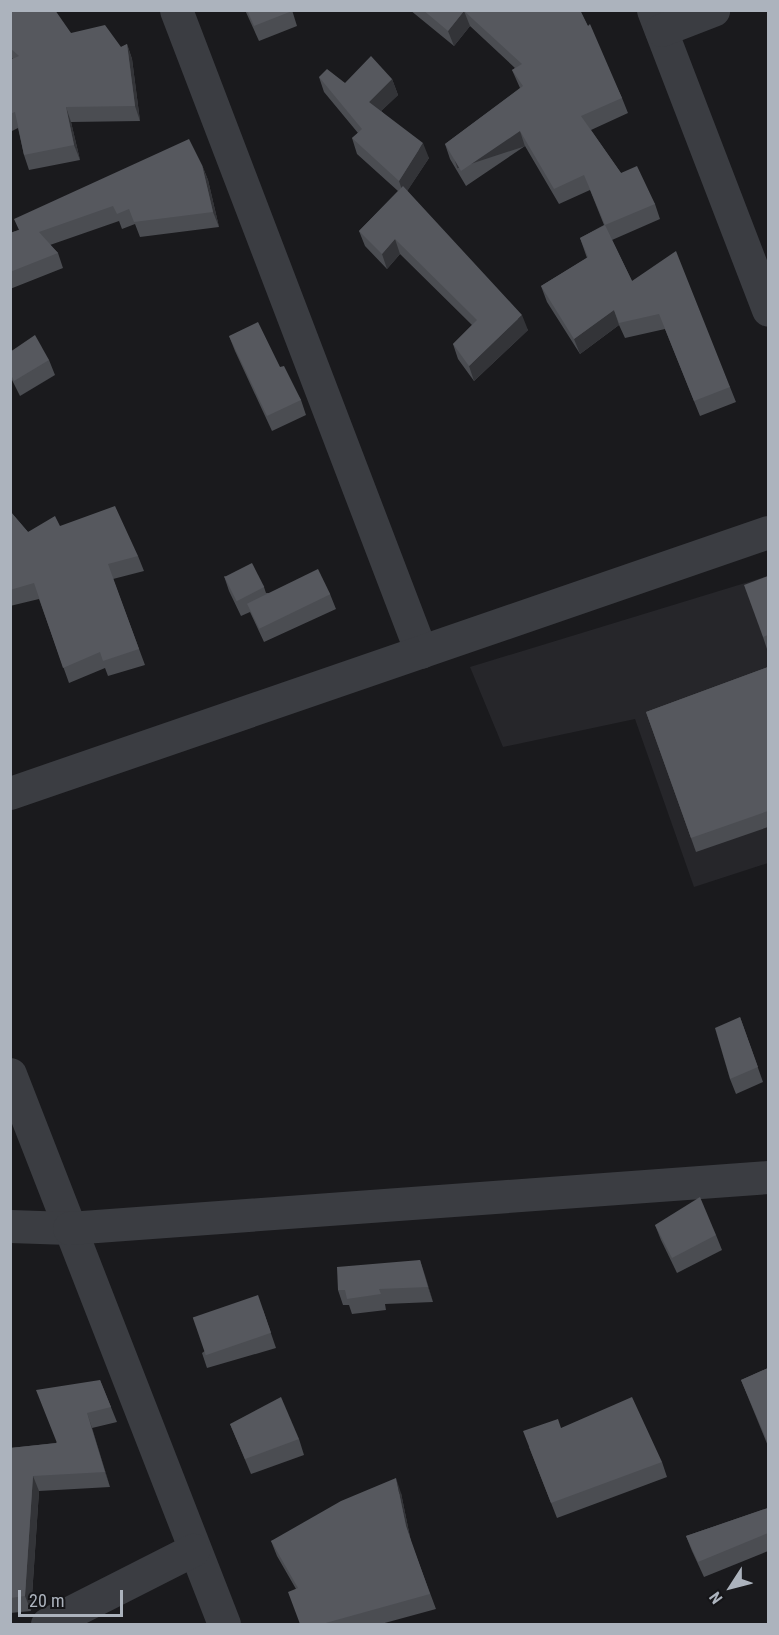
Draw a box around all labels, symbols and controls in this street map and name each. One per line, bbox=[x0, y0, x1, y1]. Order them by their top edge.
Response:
north arrow bbox=[701, 1557, 761, 1617]
scale bar bbox=[21, 1578, 126, 1616]
text: N bbox=[705, 1588, 727, 1607]
text: 20 m bbox=[29, 1590, 64, 1611]

